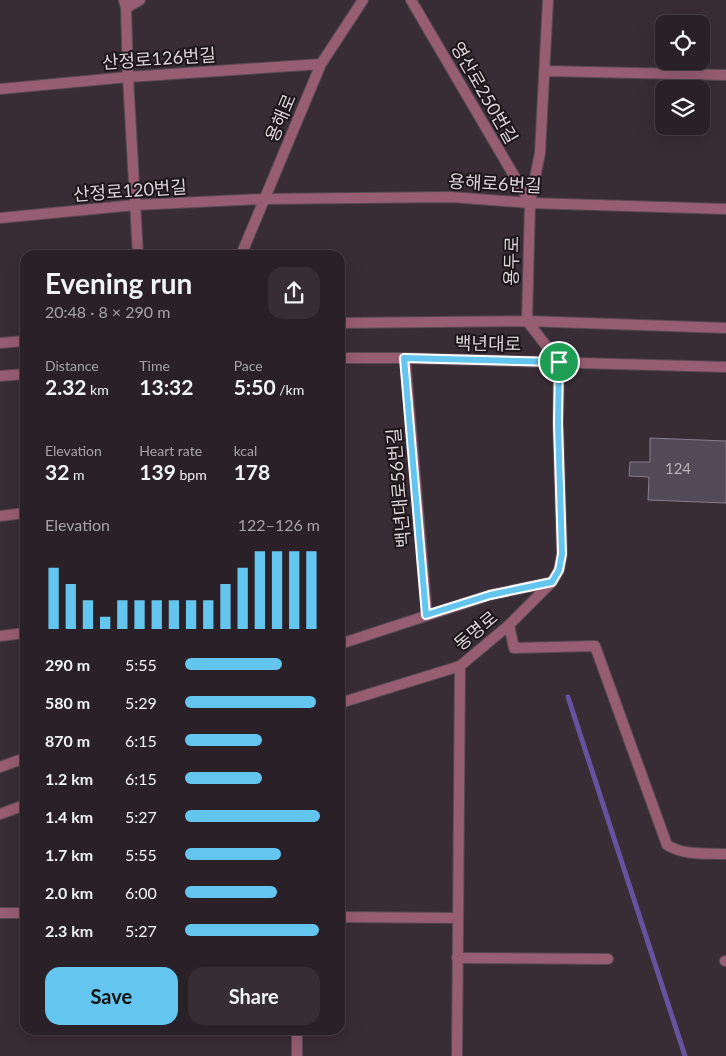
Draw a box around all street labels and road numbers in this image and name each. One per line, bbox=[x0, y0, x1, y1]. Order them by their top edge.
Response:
street label: 영산로250번길 bbox=[447, 38, 523, 147]
street label: 산정로126번길 bbox=[101, 43, 217, 73]
street label: 용해로 bbox=[260, 90, 300, 145]
street label: 용해로6번길 bbox=[448, 170, 542, 196]
street label: 산정로120번길 bbox=[72, 175, 188, 205]
street label: 용두로 bbox=[500, 236, 522, 286]
street label: 백년대로 bbox=[455, 331, 521, 355]
street label: 백년대로56번길 bbox=[382, 427, 414, 549]
street label: 동명로 bbox=[449, 606, 501, 655]

